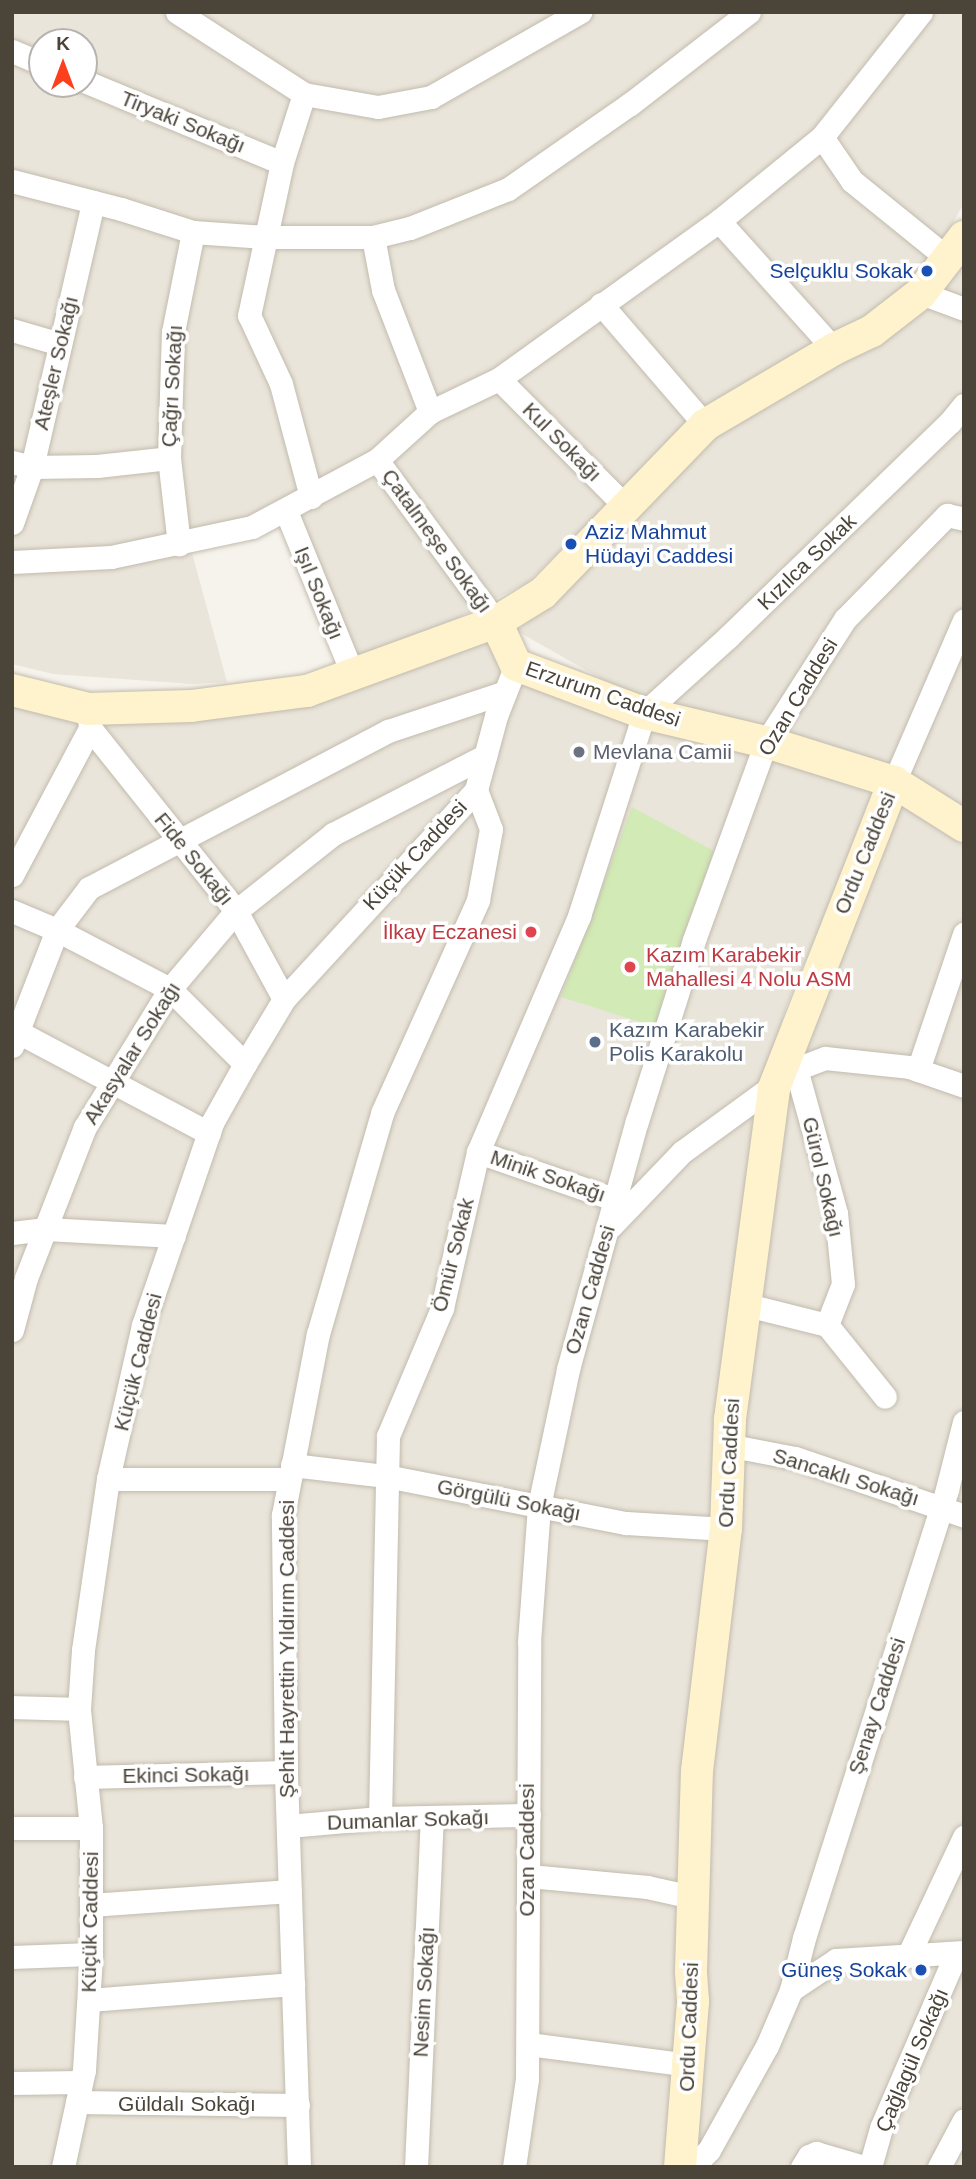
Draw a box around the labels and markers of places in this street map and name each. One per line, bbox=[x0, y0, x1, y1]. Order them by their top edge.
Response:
place label: Selçuklu Sokak bbox=[769, 258, 913, 284]
marker: Selçuklu Sokak bbox=[919, 263, 935, 279]
place label: Aziz Mahmut Hüdayi Caddesi bbox=[585, 519, 733, 569]
marker: Aziz Mahmut Hüdayi Caddesi bbox=[563, 536, 579, 552]
place label: Mevlana Camii bbox=[593, 739, 732, 765]
marker: Mevlana Camii bbox=[571, 744, 587, 760]
place label: İlkay Eczanesi bbox=[383, 919, 517, 945]
marker: İlkay Eczanesi bbox=[523, 924, 539, 940]
place label: Kazım Karabekir Mahallesi 4 Nolu ASM bbox=[646, 942, 853, 992]
marker: Kazım Karabekir Mahallesi 4 Nolu ASM bbox=[620, 957, 640, 977]
place label: Kazım Karabekir Polis Karakolu bbox=[609, 1017, 764, 1067]
marker: Kazım Karabekir Polis Karakolu bbox=[587, 1034, 603, 1050]
place label: Güneş Sokak bbox=[781, 1957, 907, 1983]
marker: Güneş Sokak bbox=[913, 1962, 929, 1978]

